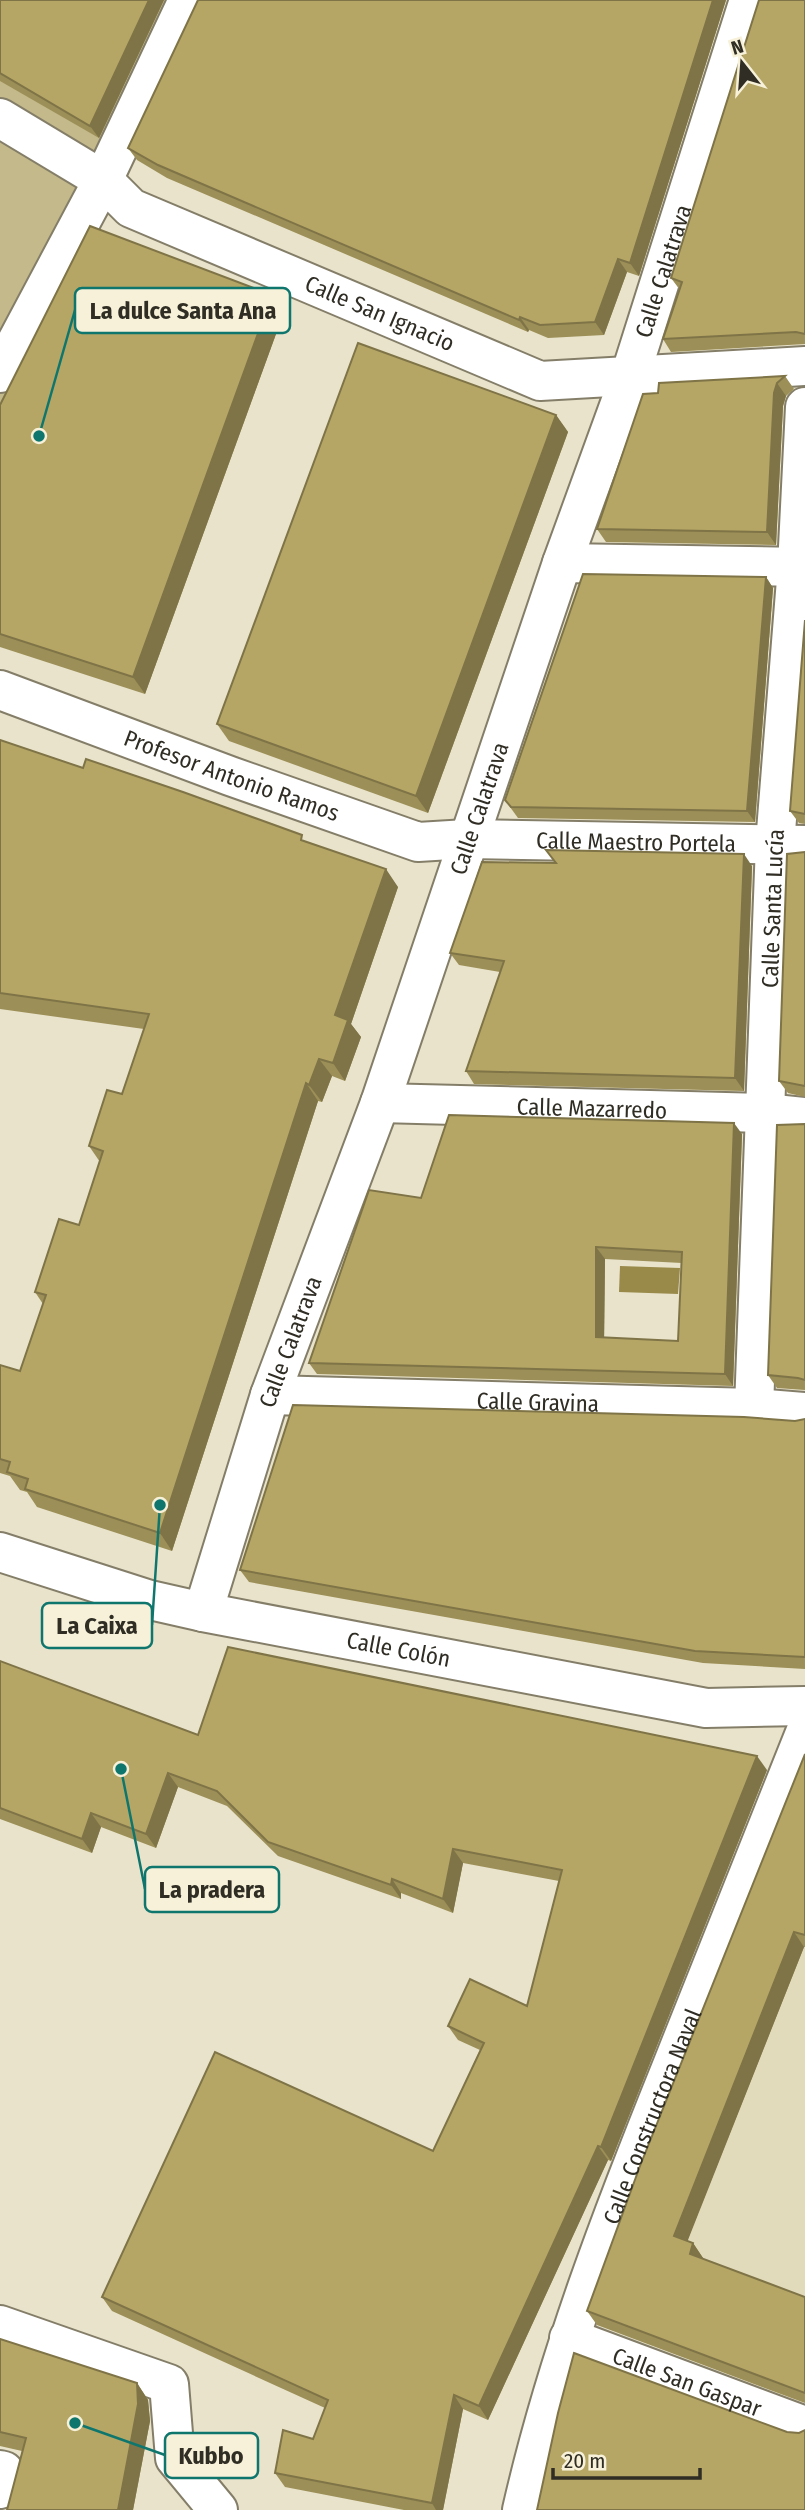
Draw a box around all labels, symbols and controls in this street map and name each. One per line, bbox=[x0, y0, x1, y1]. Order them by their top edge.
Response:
north arrow bbox=[707, 28, 777, 98]
text: N bbox=[728, 35, 746, 60]
street label: Calle Calatrava bbox=[629, 201, 697, 341]
street label: Calle San Ignacio bbox=[301, 269, 459, 357]
callout: La dulce Santa Ana bbox=[75, 288, 290, 333]
text: La dulce Santa Ana bbox=[90, 297, 276, 325]
street label: Profesor Antonio Ramos bbox=[120, 724, 343, 827]
street label: Calle Calatrava bbox=[444, 739, 515, 878]
street label: Calle Maestro Portela bbox=[536, 826, 736, 858]
street label: Calle Santa Lucía bbox=[756, 828, 790, 988]
street label: Calle Mazarredo bbox=[516, 1093, 667, 1124]
street label: Calle Calatrava bbox=[253, 1272, 328, 1411]
street label: Calle Gravina bbox=[476, 1387, 599, 1418]
callout: La Caixa bbox=[42, 1603, 152, 1648]
text: La Caixa bbox=[56, 1612, 138, 1640]
street label: Calle Colón bbox=[344, 1626, 453, 1673]
callout: La pradera bbox=[145, 1867, 279, 1912]
text: La pradera bbox=[159, 1876, 265, 1904]
street label: Calle Constructora Naval bbox=[597, 2005, 707, 2228]
street label: Calle San Gaspar bbox=[609, 2341, 766, 2423]
callout: Kubbo bbox=[165, 2433, 258, 2478]
scale bar bbox=[553, 2436, 700, 2480]
text: Kubbo bbox=[179, 2442, 244, 2470]
text: 20 m bbox=[564, 2448, 605, 2474]

